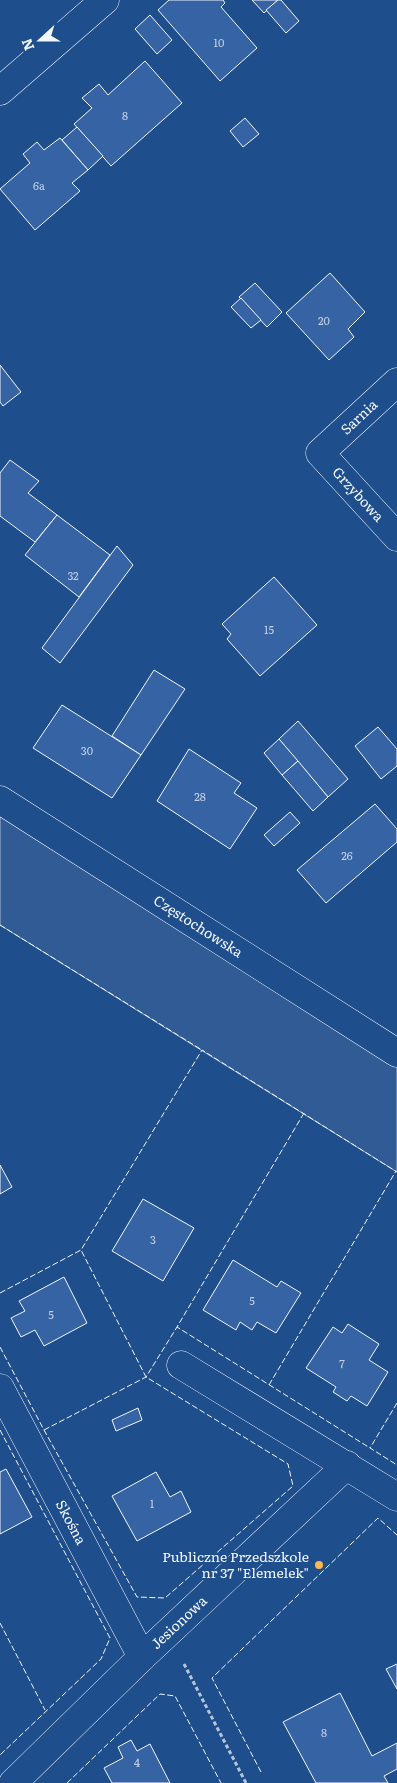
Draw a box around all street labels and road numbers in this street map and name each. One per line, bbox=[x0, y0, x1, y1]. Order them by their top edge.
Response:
street label: Sarnia bbox=[335, 394, 381, 439]
street label: Grzybowa bbox=[328, 462, 389, 526]
street label: Częstochowska bbox=[150, 890, 248, 962]
street label: Skośna bbox=[52, 1496, 92, 1548]
street label: Jesionowa bbox=[146, 1590, 211, 1653]

